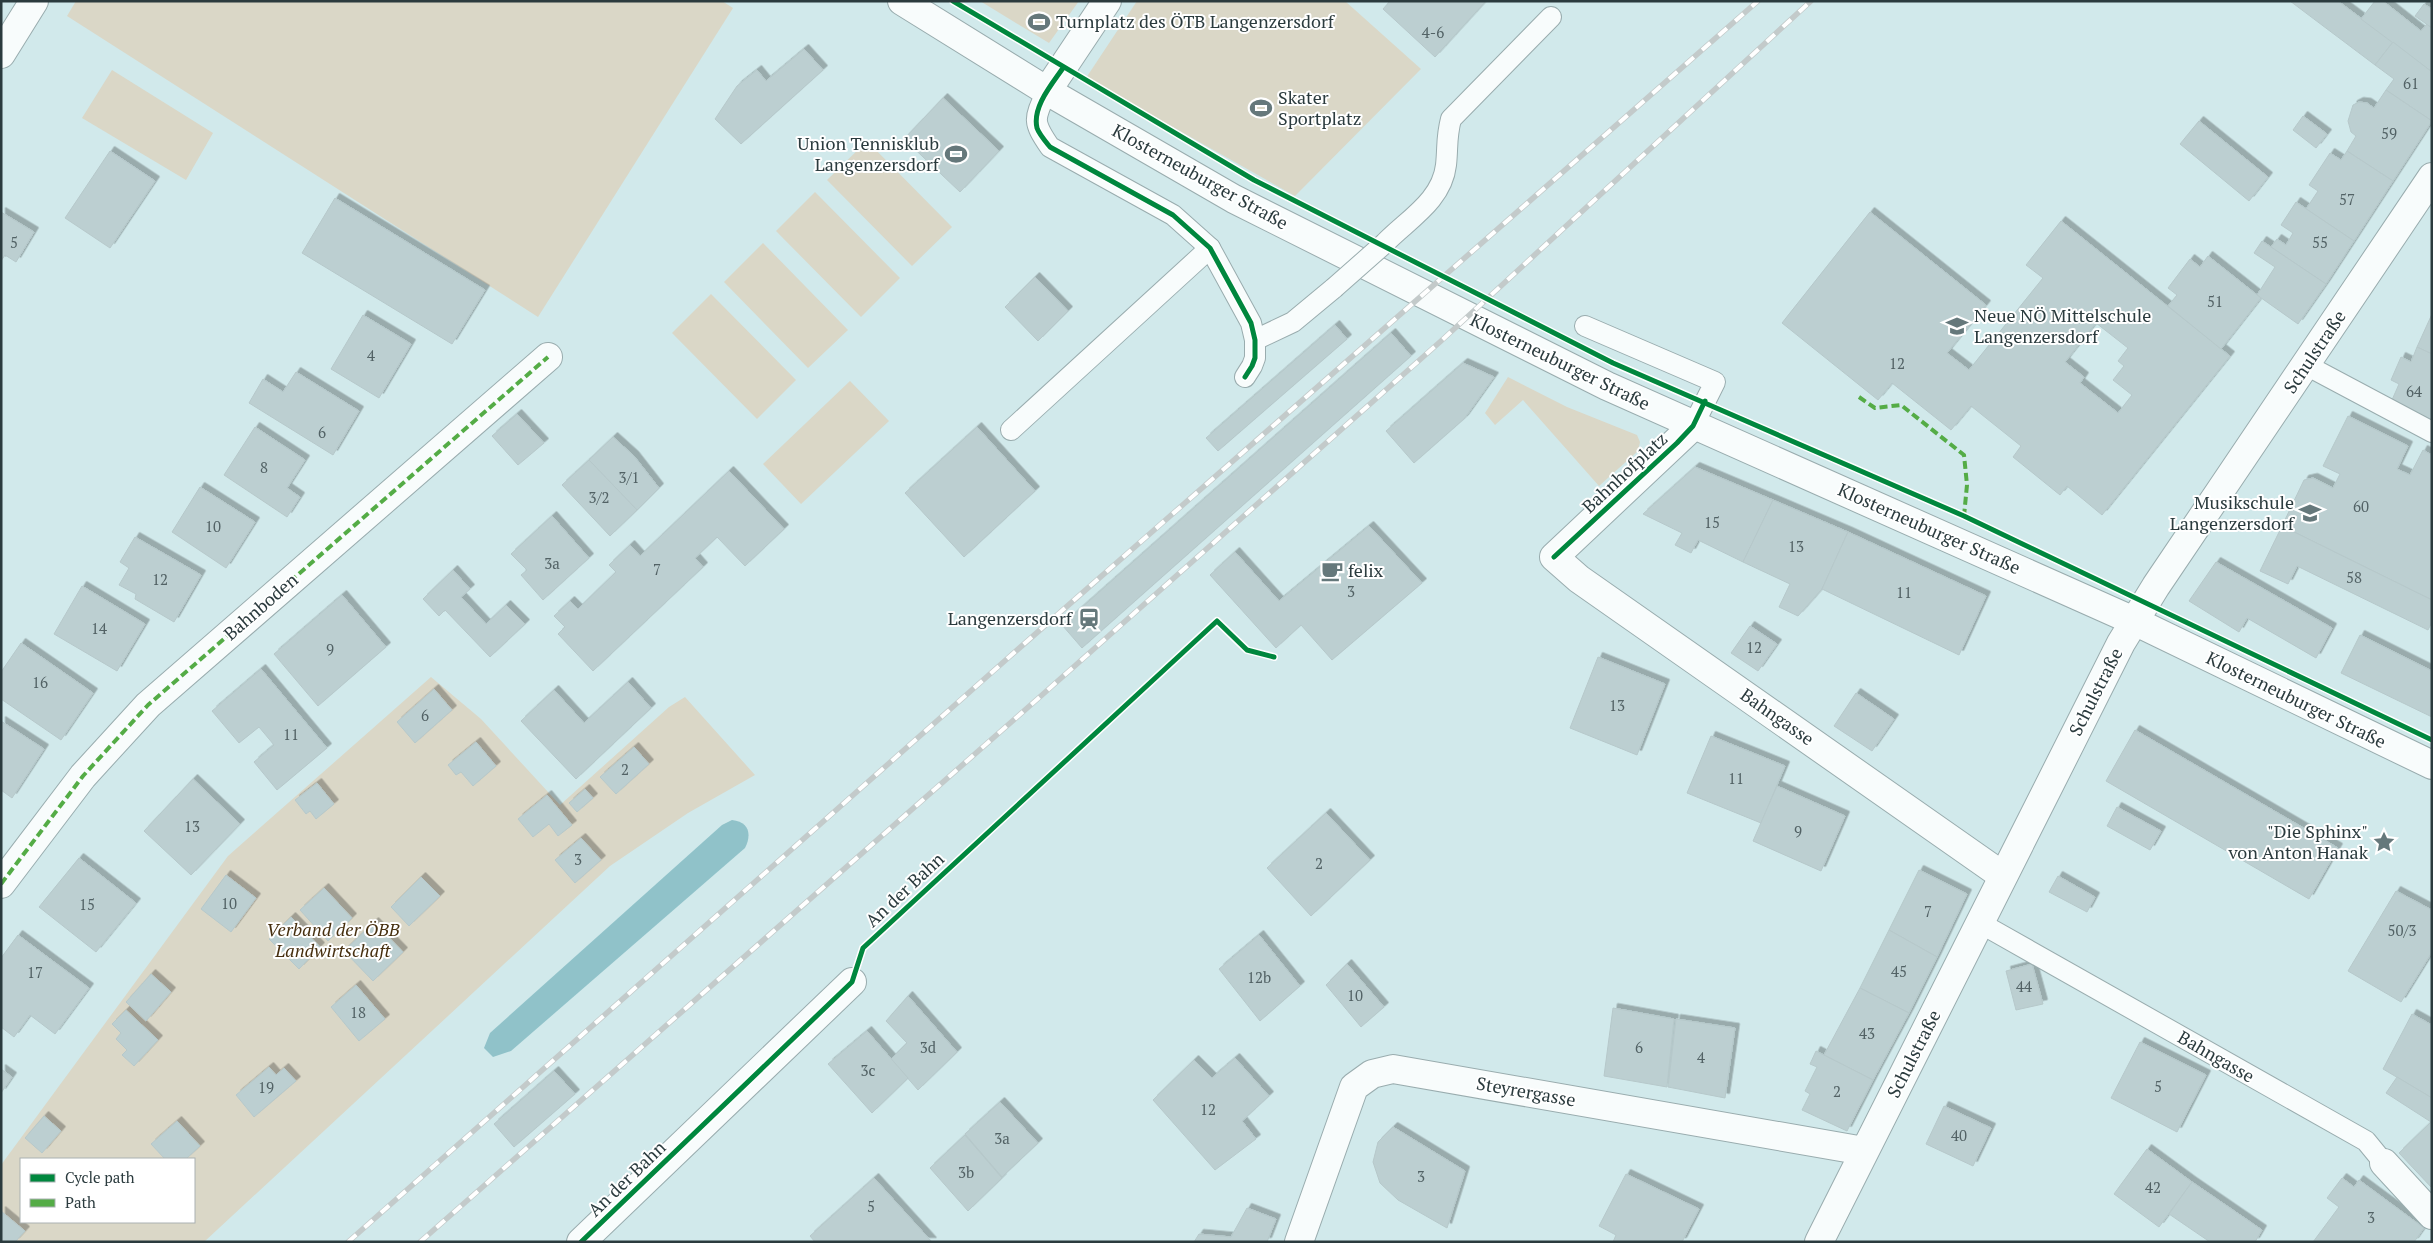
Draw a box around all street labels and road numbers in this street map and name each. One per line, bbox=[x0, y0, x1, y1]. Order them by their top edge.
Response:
street label: Klosterneuburger Straße bbox=[1108, 118, 1293, 234]
street label: Schulstraße bbox=[2278, 305, 2351, 398]
street label: Klosterneuburger Straße bbox=[1467, 307, 1654, 415]
street label: Bahnhofplatz bbox=[1577, 427, 1672, 518]
street label: Klosterneuburger Straße bbox=[1834, 477, 2024, 579]
street label: Bahnboden bbox=[218, 567, 303, 645]
street label: Schulstraße bbox=[2063, 644, 2127, 739]
street label: Klosterneuburger Straße bbox=[2203, 645, 2390, 753]
street label: Bahngasse bbox=[1736, 682, 1819, 750]
street label: An der Bahn bbox=[860, 846, 949, 932]
street label: Schulstraße bbox=[1881, 1006, 1945, 1101]
street label: Bahngasse bbox=[2174, 1025, 2259, 1088]
street label: Steyrergasse bbox=[1475, 1070, 1578, 1112]
street label: An der Bahn bbox=[582, 1135, 671, 1221]

